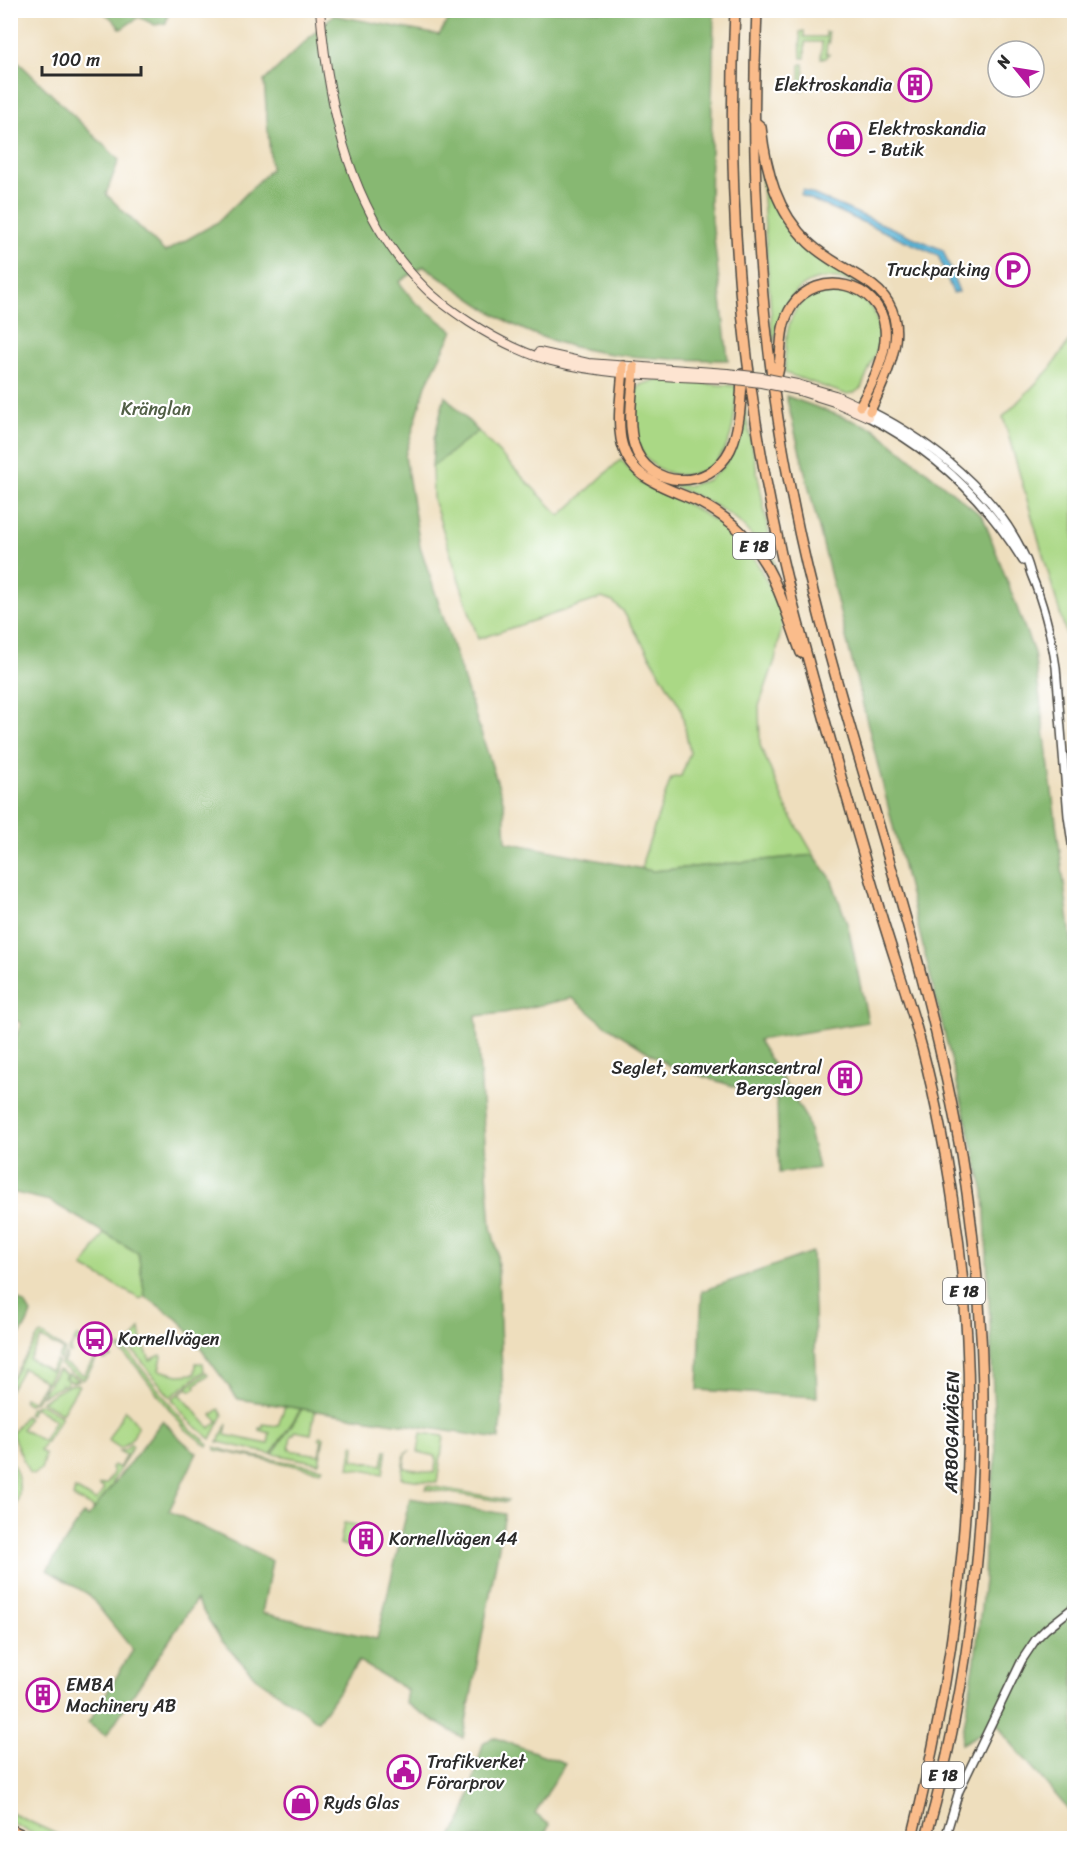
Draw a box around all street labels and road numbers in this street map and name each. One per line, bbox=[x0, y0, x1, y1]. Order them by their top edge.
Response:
road number: E 18 bbox=[733, 533, 775, 559]
road number: E 18 bbox=[943, 1278, 985, 1304]
street label: ARBOGAVÄGEN bbox=[935, 1370, 969, 1495]
road number: E 18 bbox=[922, 1762, 964, 1788]

